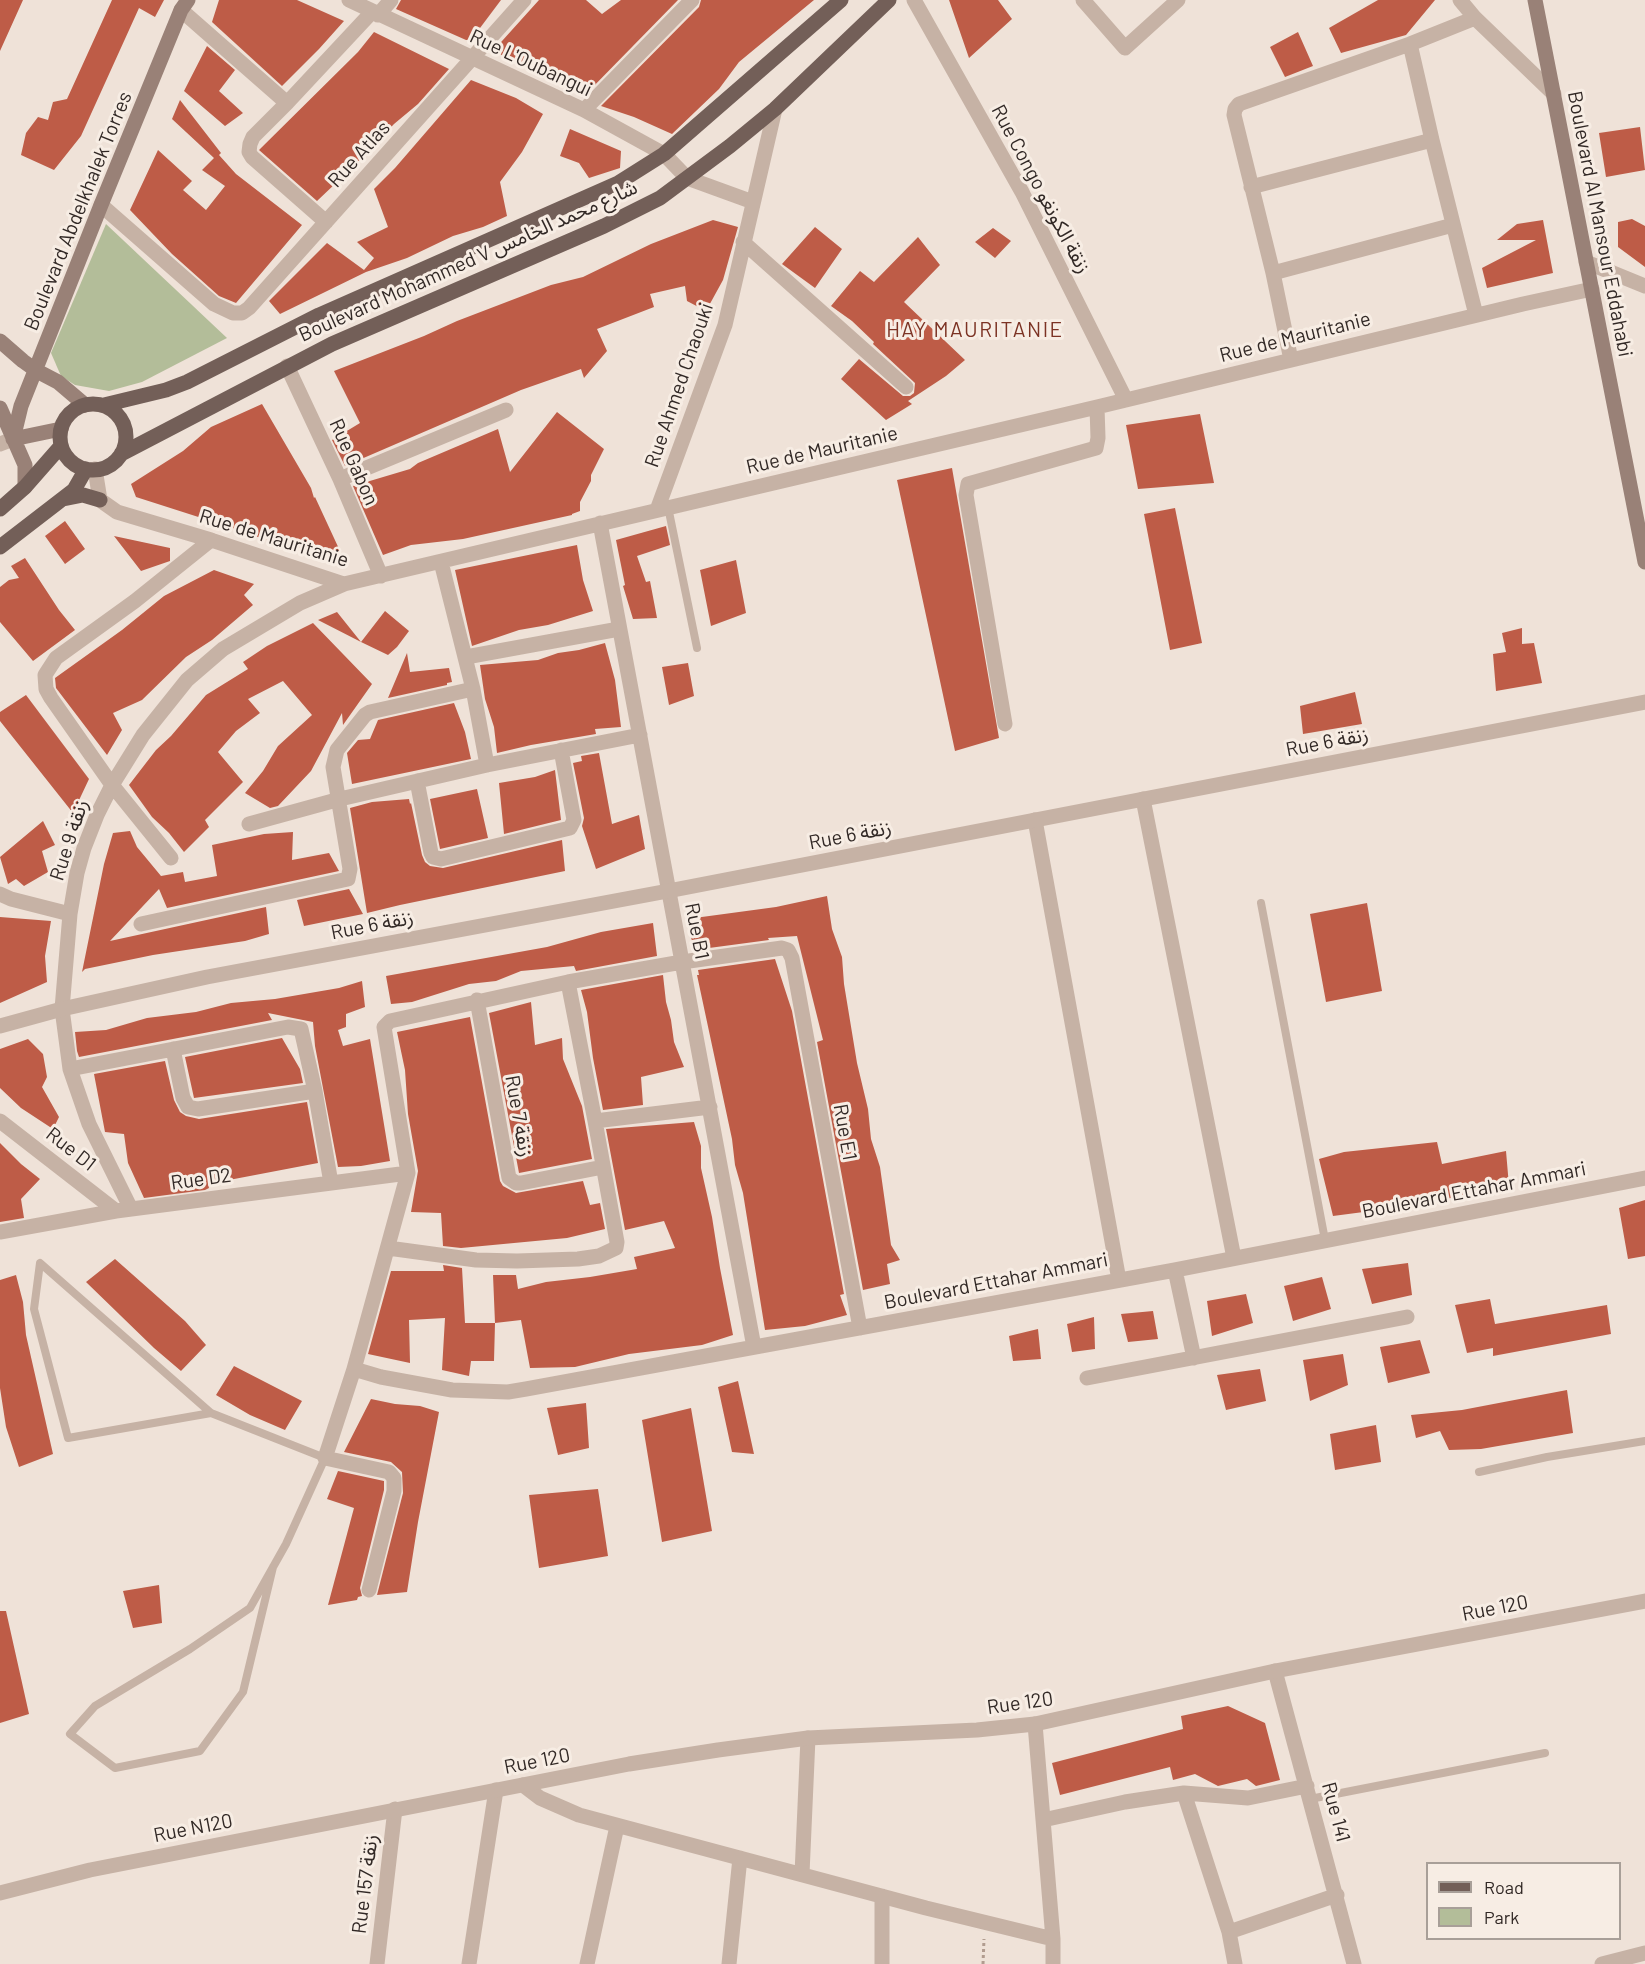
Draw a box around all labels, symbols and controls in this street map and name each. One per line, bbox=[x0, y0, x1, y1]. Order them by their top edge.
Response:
street label: Rue L'Oubangui bbox=[466, 24, 596, 102]
street label: Boulevard Abdelkhalek Torres bbox=[19, 88, 137, 334]
street label: Boulevard Al Mansour Eddahabi bbox=[1562, 89, 1638, 359]
street label: Rue Congo زنقة الكونغو bbox=[986, 101, 1096, 277]
street label: Rue Atlas bbox=[323, 116, 395, 192]
street label: Boulevard Mohammed V شارع محمد الخامس bbox=[295, 175, 641, 347]
street label: Rue Ahmed Chaouki bbox=[640, 300, 718, 470]
street label: Rue de Mauritanie bbox=[1217, 307, 1373, 367]
district label: HAY MAURITANIE bbox=[886, 317, 1064, 343]
street label: Rue Gabon bbox=[324, 415, 384, 509]
street label: Rue de Mauritanie bbox=[744, 421, 900, 479]
street label: Rue de Mauritanie bbox=[196, 504, 352, 572]
street label: Rue 6 زنقة bbox=[1284, 722, 1370, 762]
street label: Rue 9 زنقة bbox=[45, 796, 93, 884]
street label: Rue 6 زنقة bbox=[807, 815, 893, 855]
street label: Rue B1 bbox=[680, 901, 714, 961]
street label: Rue 6 زنقة bbox=[329, 905, 415, 945]
street label: Rue 7 زنقة bbox=[500, 1073, 538, 1159]
street label: Rue E1 bbox=[828, 1102, 862, 1162]
street label: Rue D1 bbox=[41, 1122, 101, 1176]
street label: Boulevard Ettahar Ammari bbox=[1360, 1156, 1588, 1224]
street label: Rue D2 bbox=[169, 1163, 233, 1195]
street label: Boulevard Ettahar Ammari bbox=[882, 1247, 1110, 1315]
street label: Rue 120 bbox=[1460, 1590, 1530, 1626]
street label: Rue 120 bbox=[985, 1686, 1055, 1720]
street label: Rue 120 bbox=[502, 1743, 572, 1779]
street label: Rue 141 bbox=[1317, 1780, 1355, 1844]
street label: Rue N120 bbox=[151, 1809, 235, 1847]
street label: Rue 157 زنقة bbox=[347, 1833, 383, 1935]
legend bbox=[1426, 1862, 1621, 1940]
text: Road bbox=[1484, 1876, 1524, 1898]
text: Park bbox=[1484, 1906, 1519, 1928]

